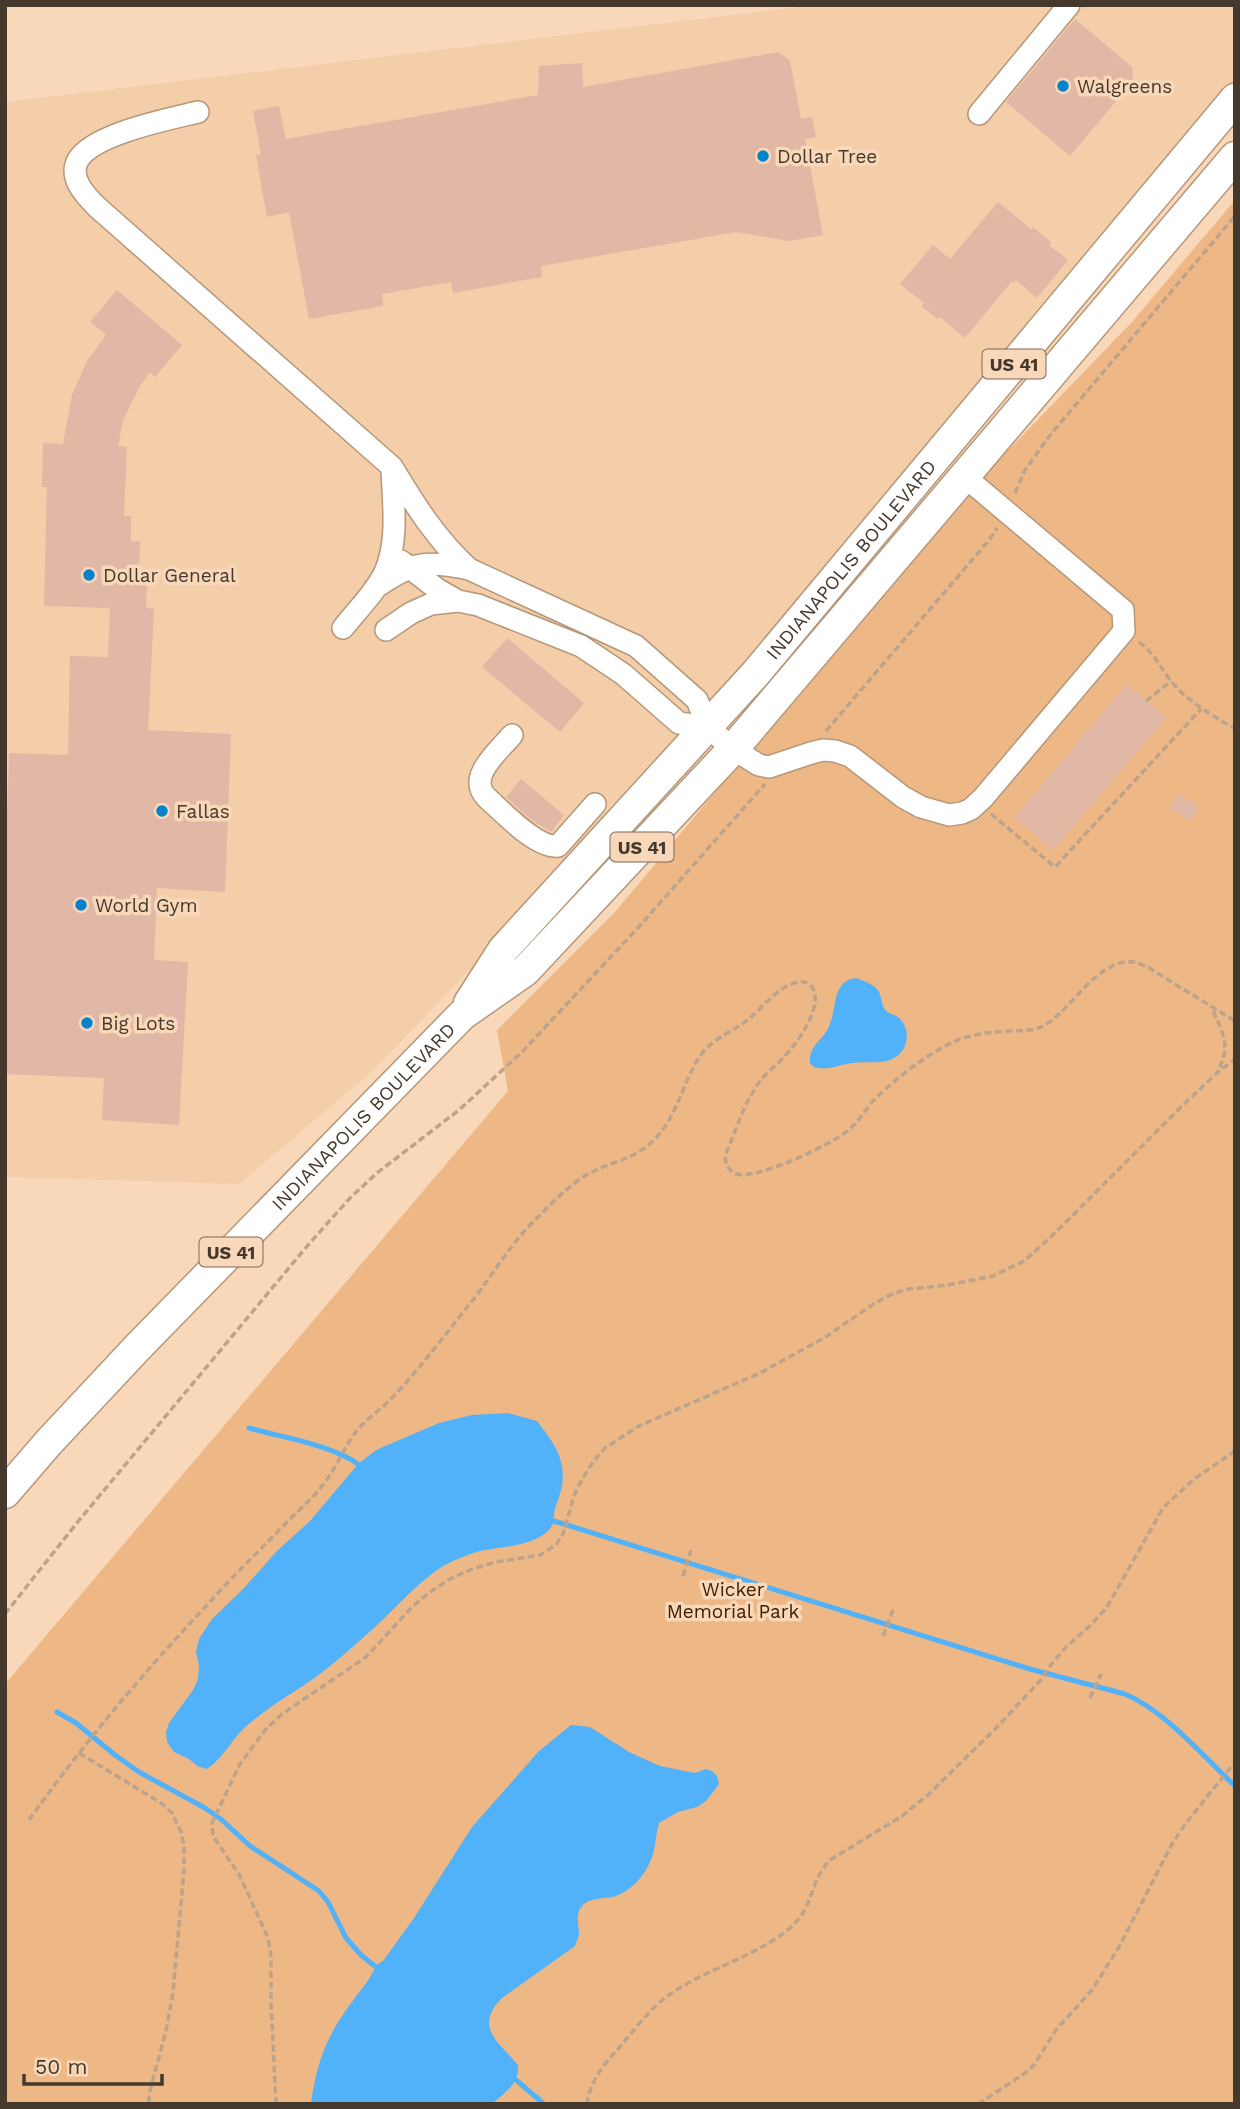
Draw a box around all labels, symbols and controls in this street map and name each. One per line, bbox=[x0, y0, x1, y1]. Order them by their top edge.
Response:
place label: Walgreens bbox=[1077, 75, 1172, 98]
marker: Walgreens bbox=[1055, 78, 1071, 94]
place label: Dollar Tree bbox=[777, 145, 877, 168]
marker: Dollar Tree bbox=[755, 148, 771, 164]
road number: US 41 bbox=[982, 350, 1046, 378]
street label: INDIANAPOLIS BOULEVARD bbox=[761, 455, 941, 664]
place label: Dollar General bbox=[103, 564, 236, 587]
marker: Dollar General bbox=[81, 567, 97, 583]
place label: Fallas bbox=[176, 800, 230, 823]
marker: Fallas bbox=[154, 803, 170, 819]
road number: US 41 bbox=[610, 832, 674, 862]
place label: World Gym bbox=[95, 894, 198, 917]
marker: World Gym bbox=[73, 897, 89, 913]
place label: Big Lots bbox=[101, 1012, 175, 1035]
marker: Big Lots bbox=[79, 1015, 95, 1031]
street label: INDIANAPOLIS BOULEVARD bbox=[267, 1018, 460, 1215]
road number: US 41 bbox=[200, 1238, 262, 1266]
park label: Wicker Memorial Park bbox=[667, 1578, 800, 1623]
scale bar bbox=[24, 2042, 163, 2086]
text: 50 m bbox=[35, 2054, 87, 2079]

